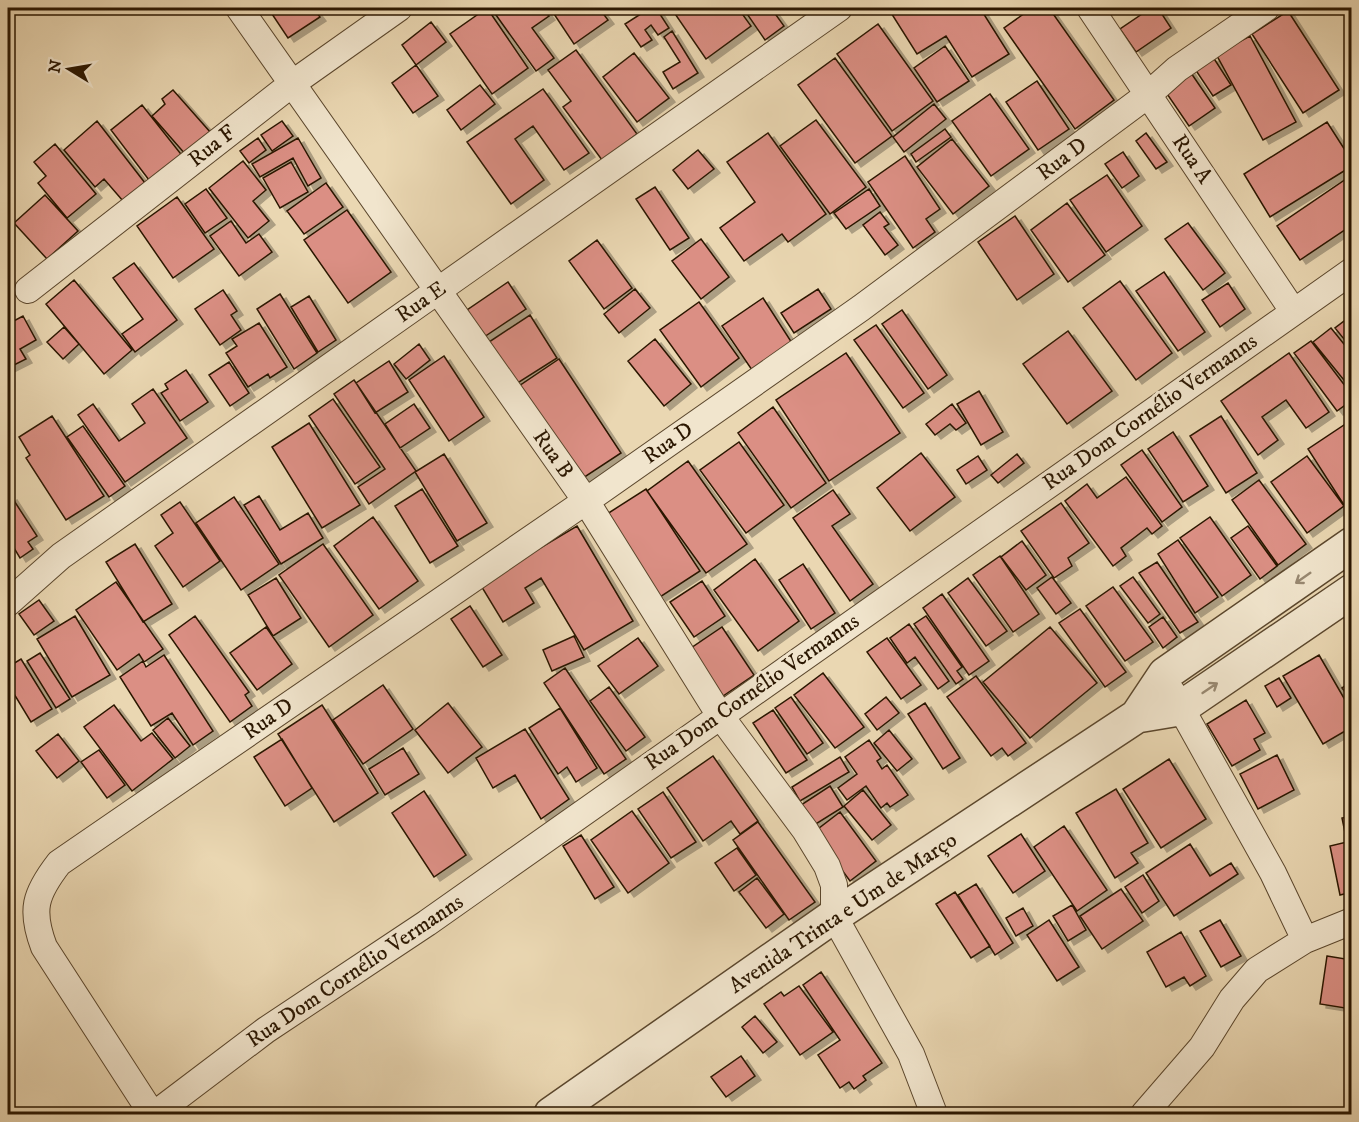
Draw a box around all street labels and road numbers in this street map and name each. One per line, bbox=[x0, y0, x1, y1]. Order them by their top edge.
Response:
street label: Rua F bbox=[183, 119, 242, 173]
street label: Rua A bbox=[1166, 129, 1219, 189]
street label: Rua D bbox=[1032, 131, 1092, 187]
street label: Rua E bbox=[391, 275, 451, 329]
street label: Rua Dom Cornélio Vermanns bbox=[1038, 328, 1262, 496]
street label: Rua D bbox=[637, 416, 699, 470]
street label: Rua B bbox=[527, 424, 579, 484]
street label: Rua Dom Cornélio Vermanns bbox=[640, 608, 864, 776]
street label: Rua D bbox=[237, 692, 299, 746]
street label: Avenida Trinta e Um de Março bbox=[724, 826, 962, 1000]
street label: Rua Dom Cornélio Vermanns bbox=[242, 888, 468, 1054]

